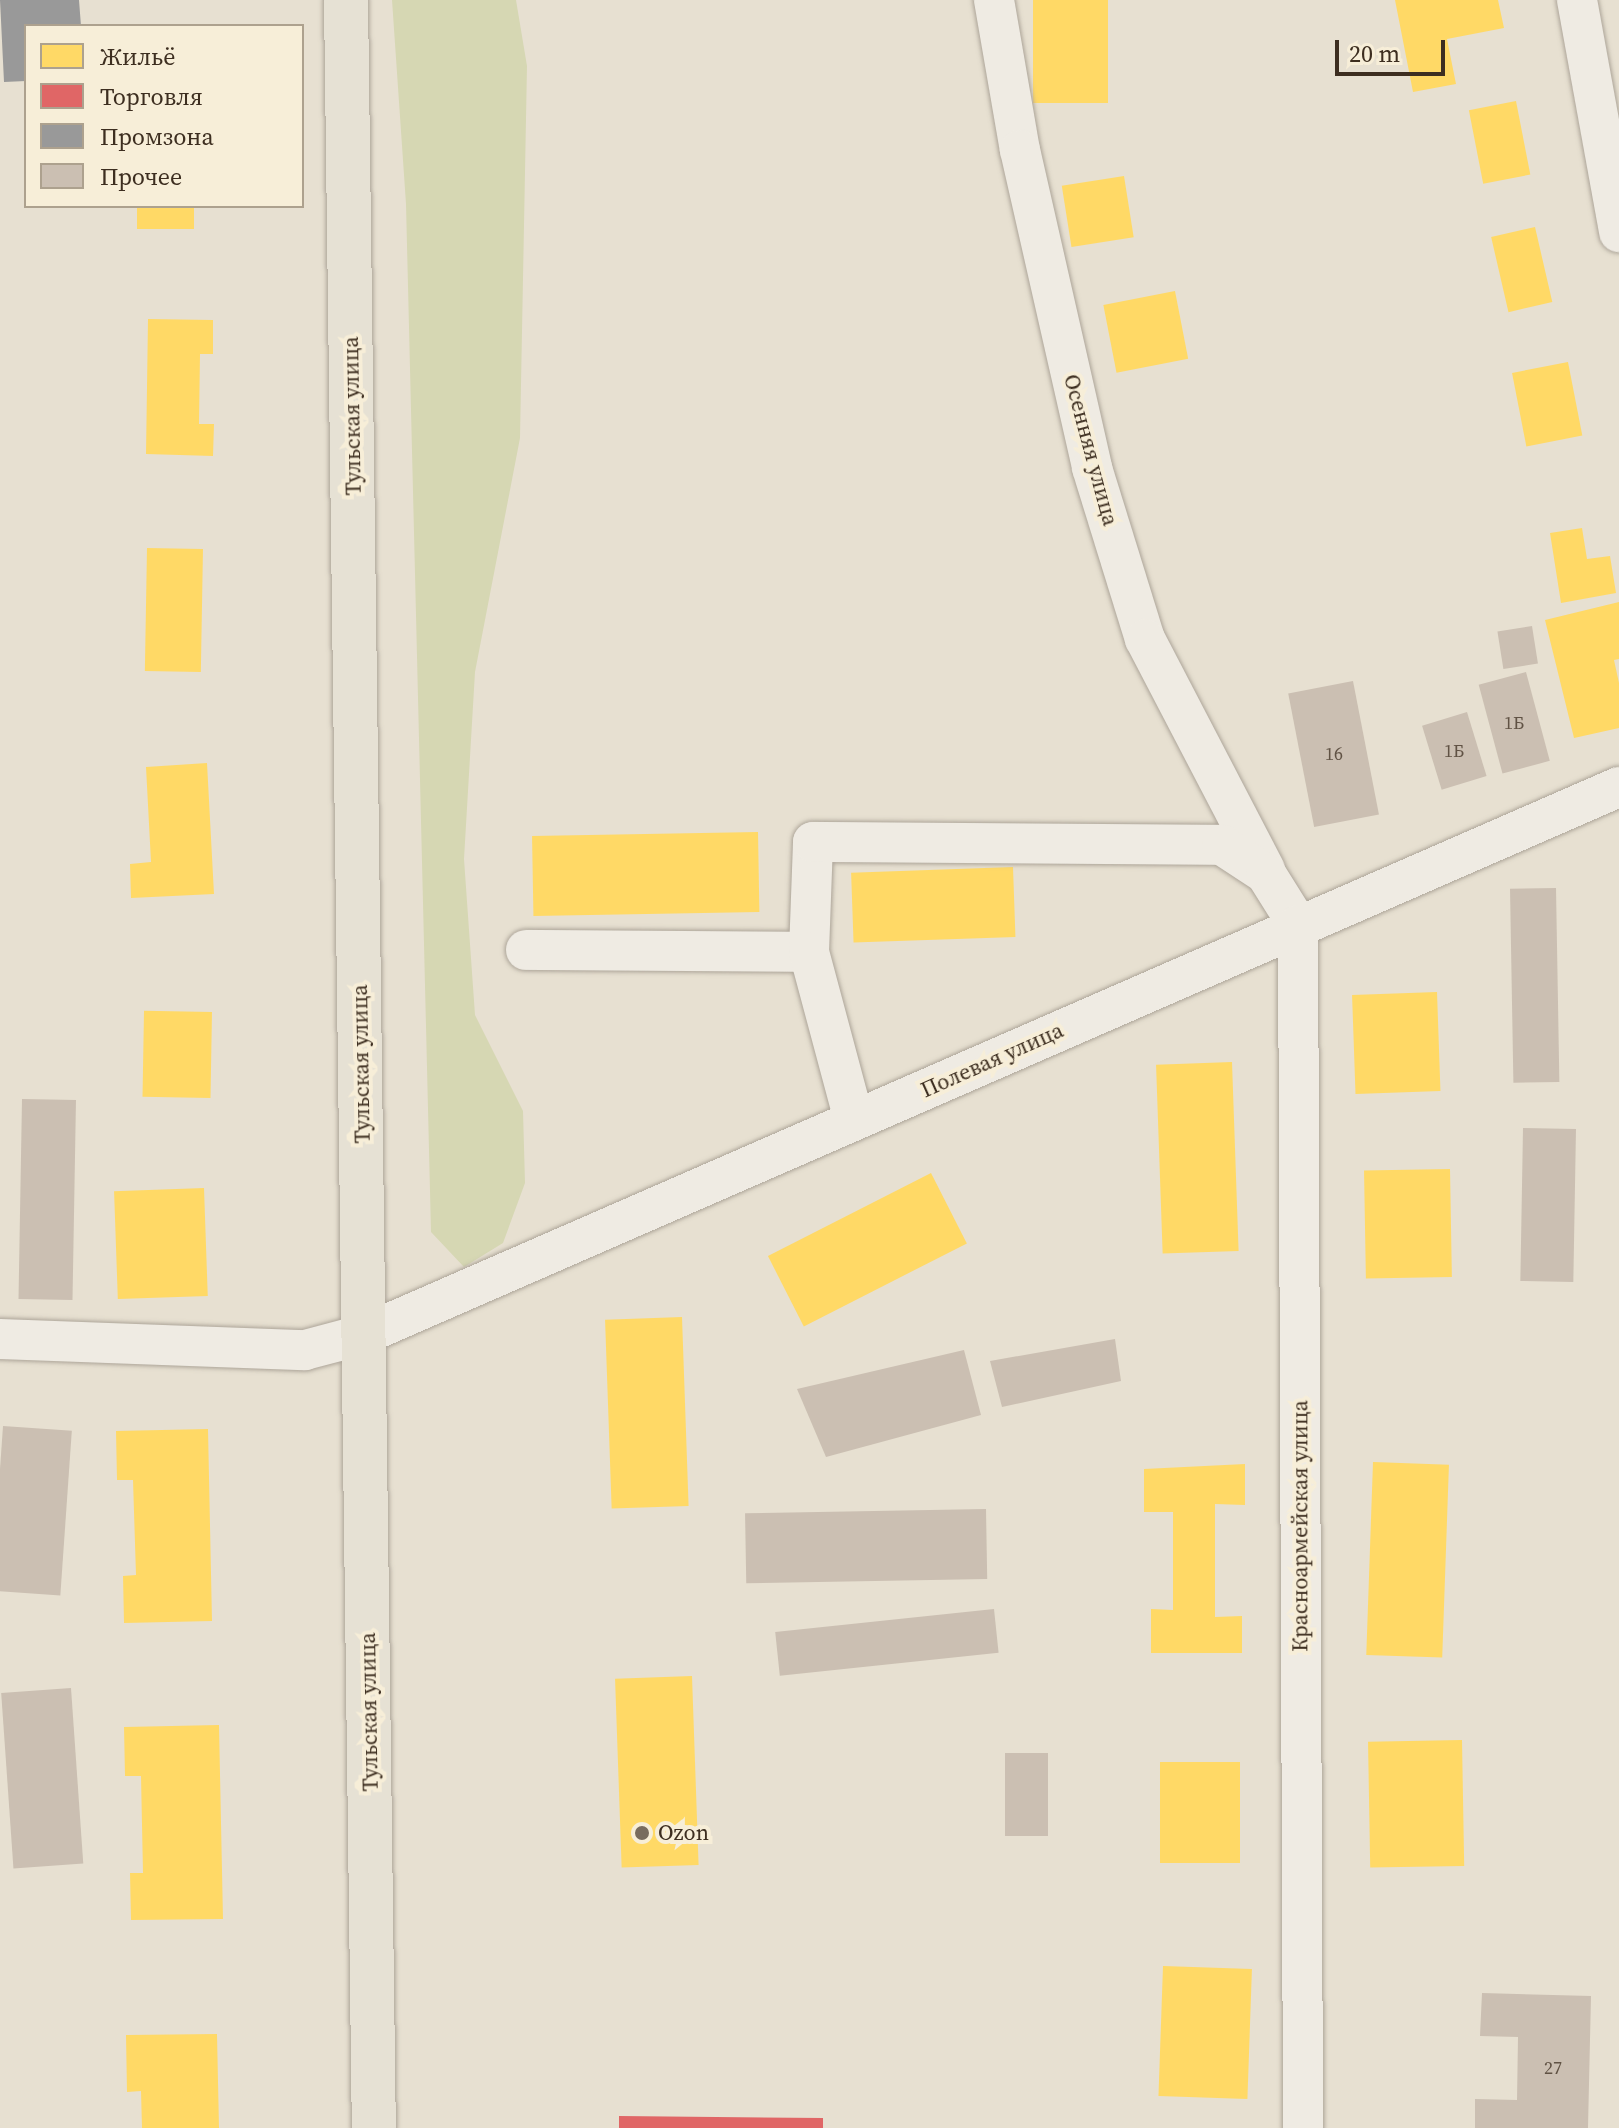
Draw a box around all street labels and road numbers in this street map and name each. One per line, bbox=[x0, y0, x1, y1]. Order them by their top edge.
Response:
street label: Тульская улица bbox=[337, 336, 367, 496]
street label: Осенняя улица bbox=[1058, 371, 1124, 529]
street label: Тульская улица bbox=[346, 984, 376, 1144]
street label: Полевая улица bbox=[917, 1017, 1067, 1103]
street label: Красноармейская улица bbox=[1287, 1400, 1313, 1652]
street label: Тульская улица bbox=[354, 1632, 384, 1792]

